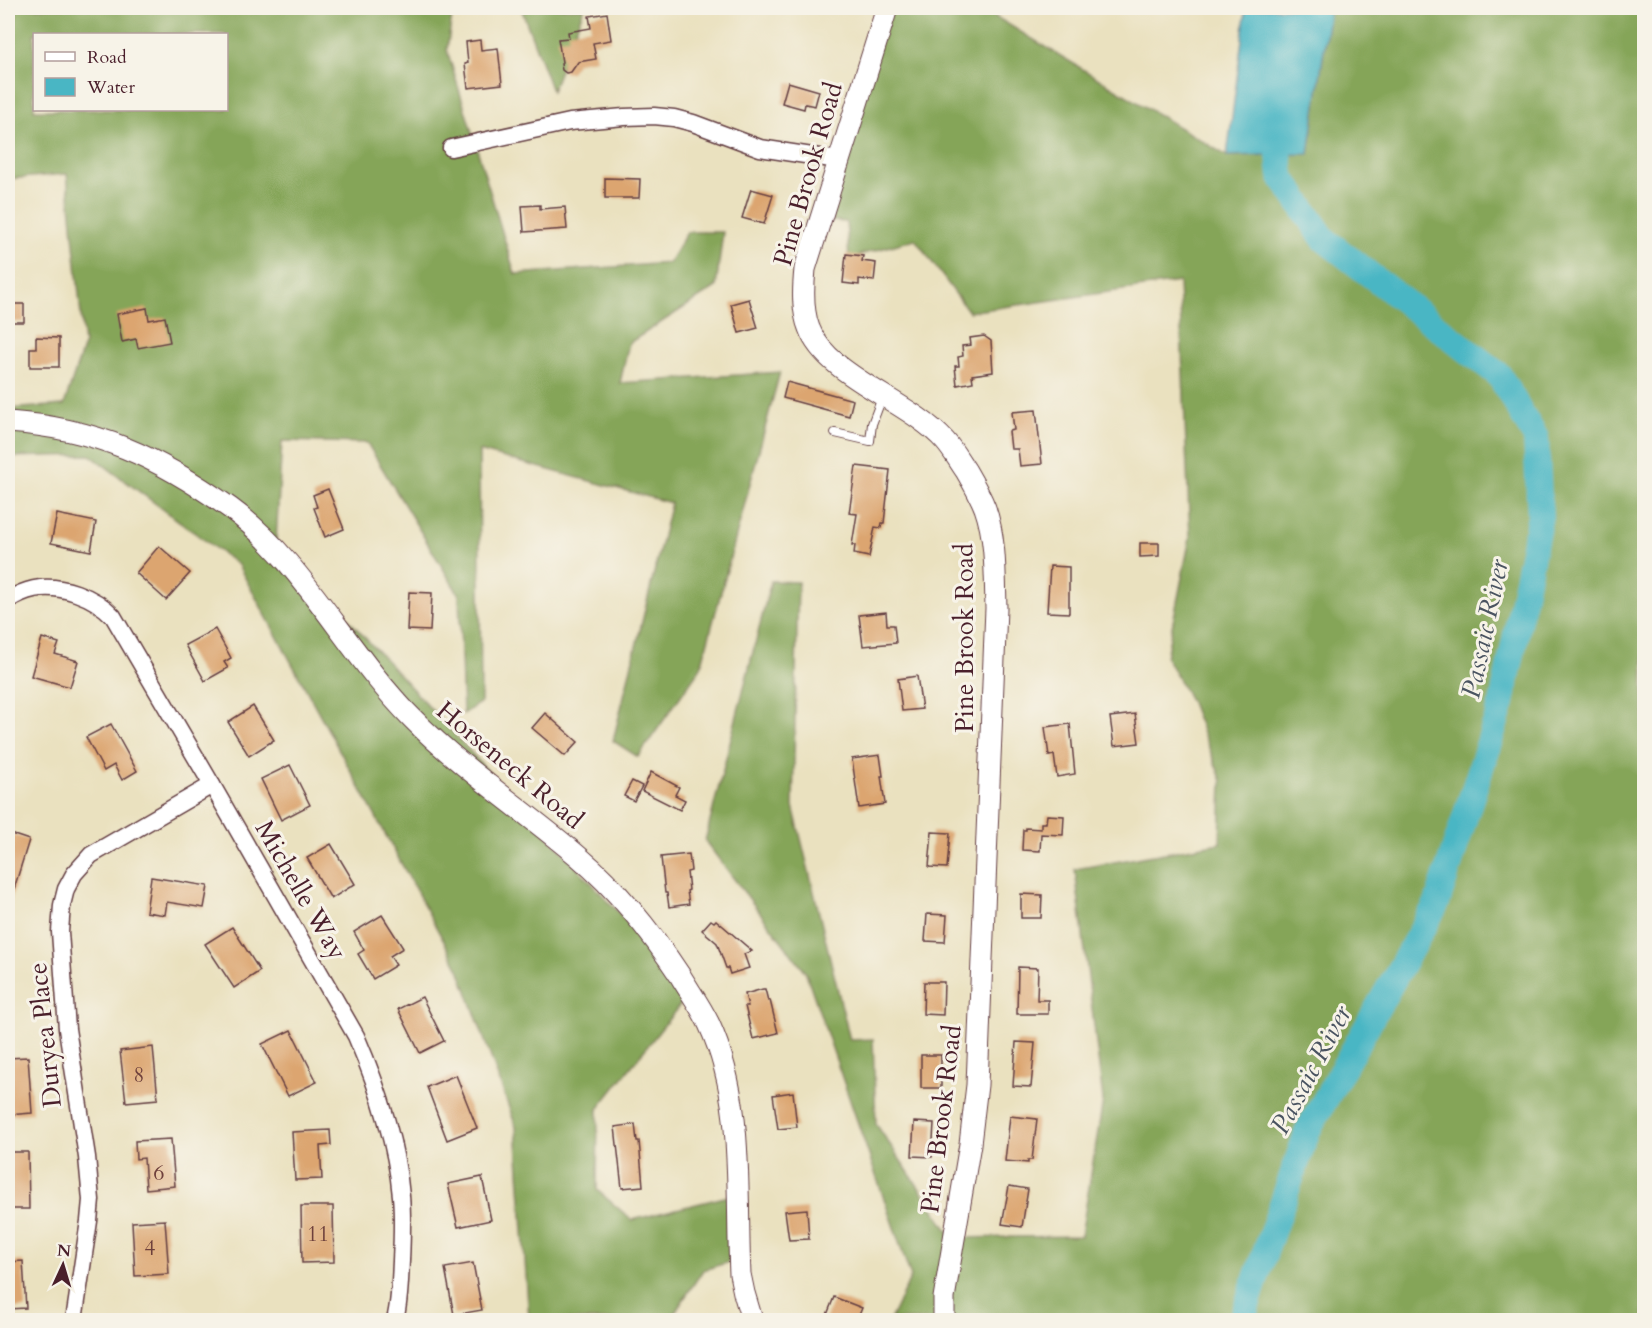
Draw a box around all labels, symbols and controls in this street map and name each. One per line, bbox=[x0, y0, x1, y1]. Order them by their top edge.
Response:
legend bbox=[33, 33, 228, 111]
text: Road bbox=[87, 45, 127, 70]
text: Water bbox=[86, 75, 136, 100]
street label: Pine Brook Road bbox=[765, 78, 851, 270]
street label: Pine Brook Road bbox=[947, 543, 982, 733]
water label: Passaic River bbox=[1452, 555, 1518, 702]
street label: Horseneck Road bbox=[429, 693, 591, 837]
street label: Michelle Way bbox=[247, 814, 355, 966]
street label: Duryea Place bbox=[20, 961, 70, 1109]
water label: Passaic River bbox=[1262, 998, 1361, 1141]
street label: Pine Brook Road bbox=[912, 1023, 970, 1215]
house number: 8 bbox=[133, 1060, 145, 1090]
house number: 6 bbox=[153, 1158, 165, 1188]
house number: 11 bbox=[307, 1219, 329, 1249]
house number: 4 bbox=[144, 1233, 156, 1263]
north arrow bbox=[33, 1235, 93, 1295]
text: N bbox=[56, 1240, 72, 1262]

